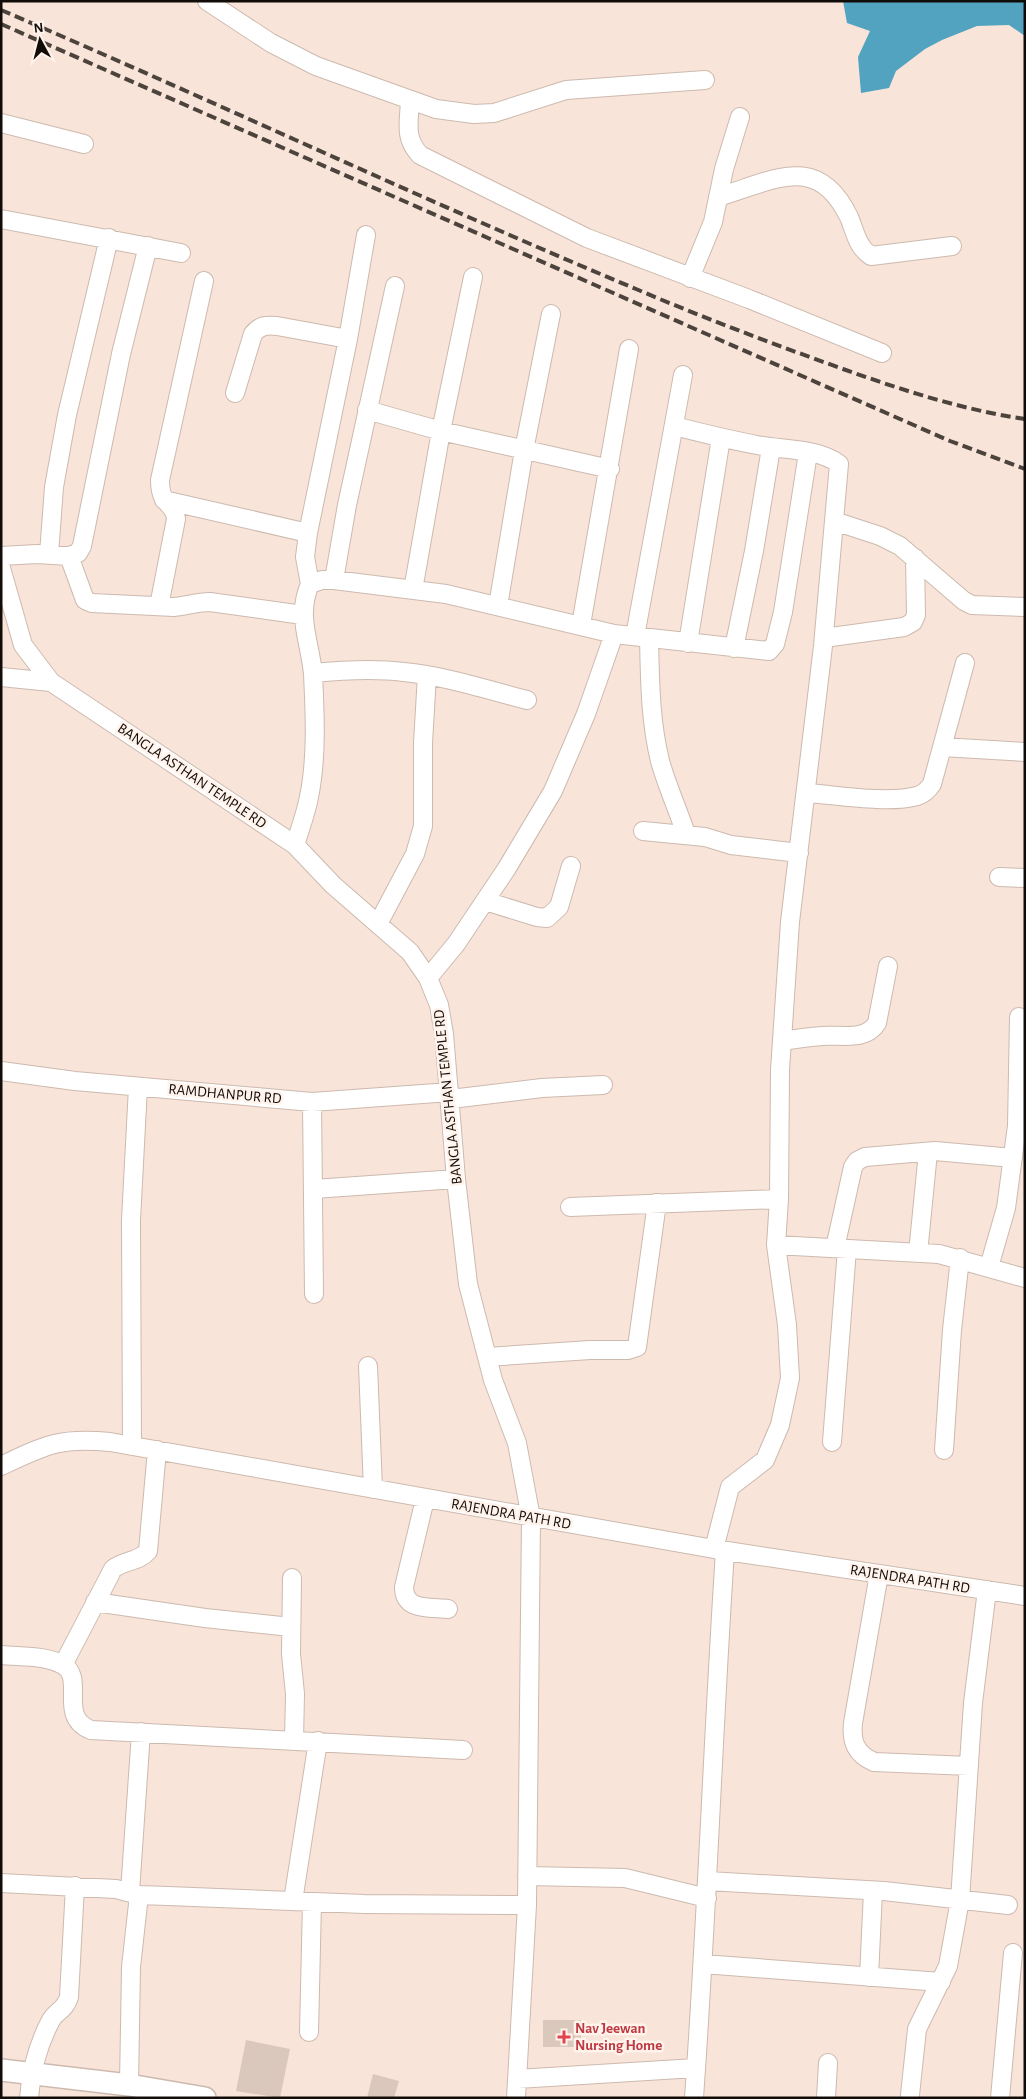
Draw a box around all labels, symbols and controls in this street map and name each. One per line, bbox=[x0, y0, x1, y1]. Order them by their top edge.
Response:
north arrow bbox=[15, 15, 65, 65]
text: N bbox=[33, 21, 44, 36]
street label: BANGLA ASTHAN TEMPLE RD bbox=[115, 721, 269, 832]
street label: BANGLA ASTHAN TEMPLE RD bbox=[431, 1009, 465, 1185]
street label: RAMDHANPUR RD bbox=[168, 1082, 283, 1106]
street label: RAJENDRA PATH RD bbox=[450, 1496, 572, 1532]
street label: RAJENDRA PATH RD bbox=[849, 1562, 971, 1596]
place label: Nav Jeewan Nursing Home bbox=[575, 2021, 662, 2053]
marker: Nav Jeewan Nursing Home bbox=[557, 2030, 571, 2044]

